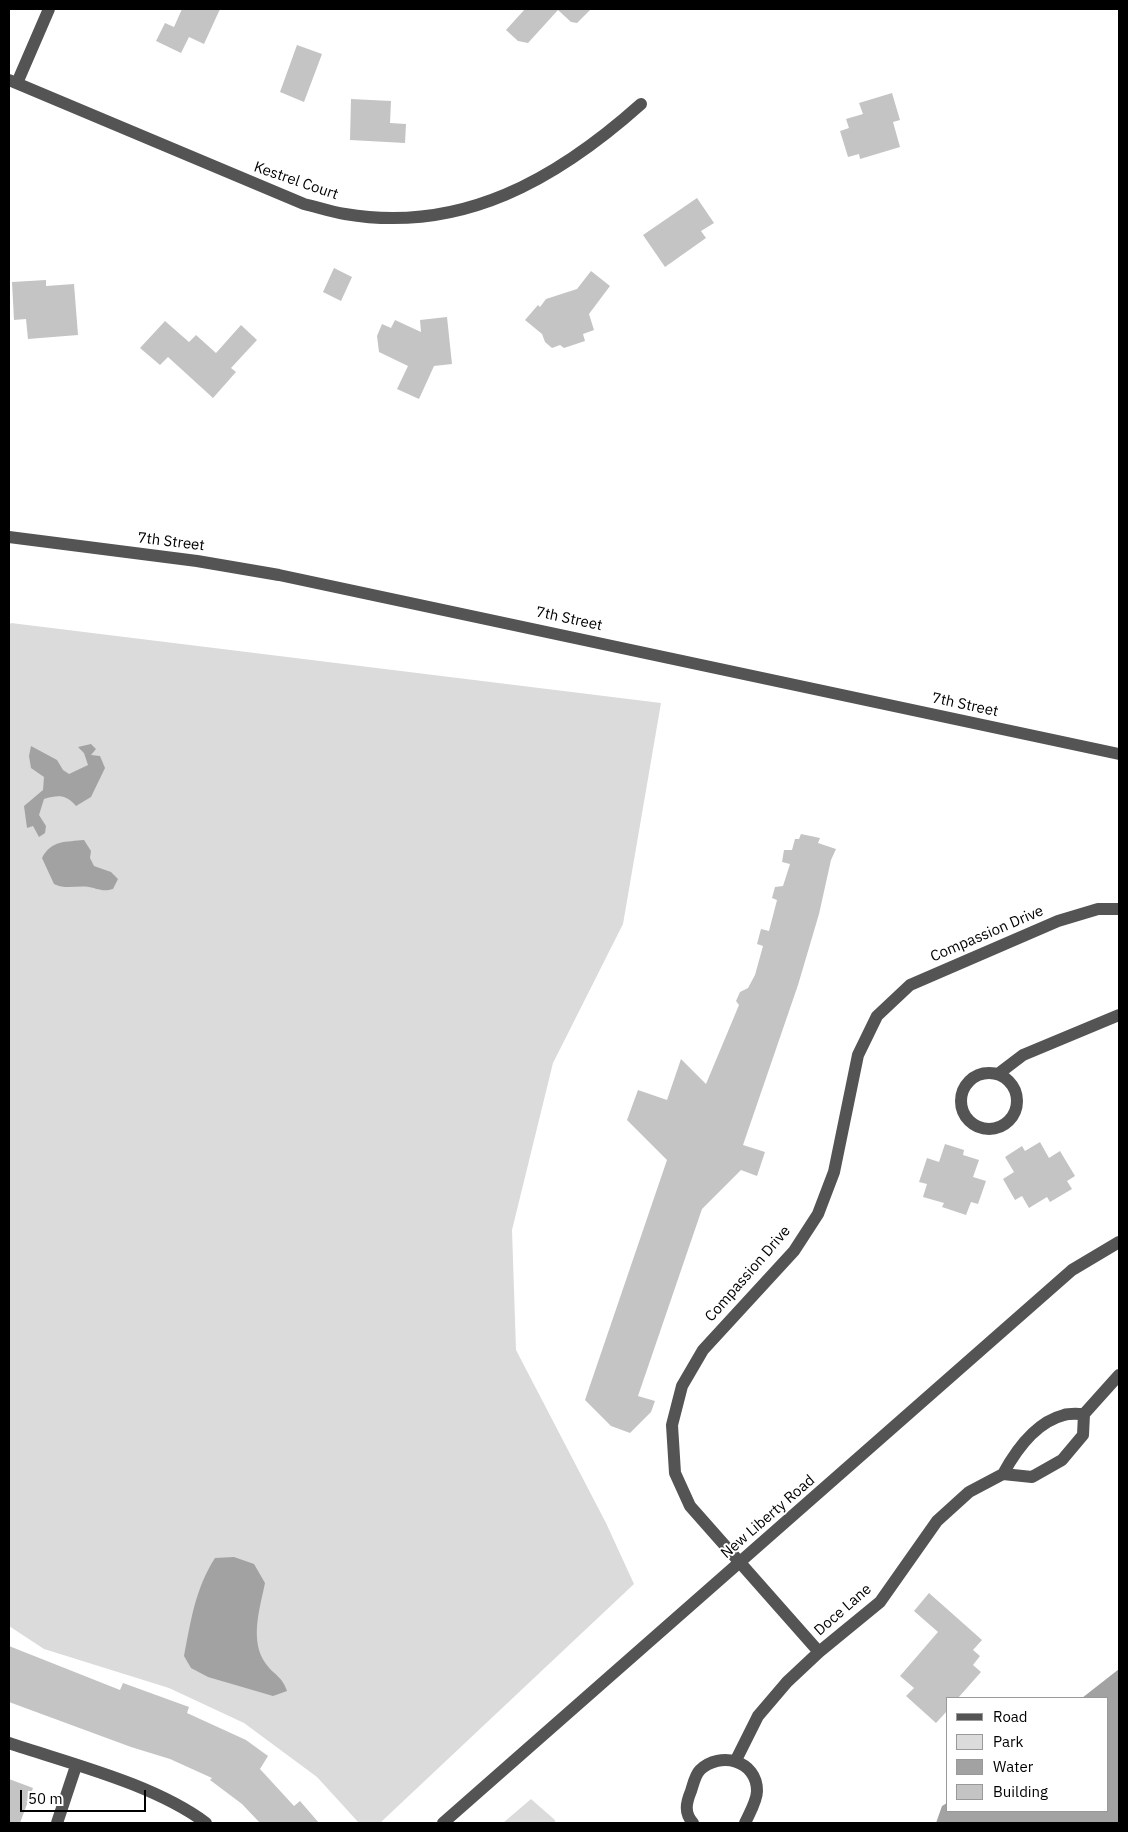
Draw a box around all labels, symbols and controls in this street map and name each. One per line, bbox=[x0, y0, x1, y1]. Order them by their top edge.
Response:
street label: Kestrel Court bbox=[251, 158, 341, 204]
street label: 7th Street bbox=[136, 529, 206, 555]
street label: 7th Street bbox=[534, 603, 604, 635]
street label: 7th Street bbox=[930, 689, 1000, 721]
street label: Compassion Drive bbox=[928, 902, 1046, 966]
street label: Compassion Drive bbox=[701, 1222, 795, 1326]
street label: New Liberty Road bbox=[717, 1471, 819, 1563]
street label: Doce Lane bbox=[811, 1580, 875, 1640]
legend bbox=[946, 1697, 1108, 1812]
text: Road bbox=[993, 1707, 1028, 1726]
text: Park bbox=[993, 1732, 1023, 1751]
text: Water bbox=[993, 1757, 1033, 1776]
scale bar bbox=[22, 1780, 149, 1812]
text: Building bbox=[993, 1782, 1048, 1801]
text: 50 m bbox=[28, 1789, 63, 1808]

